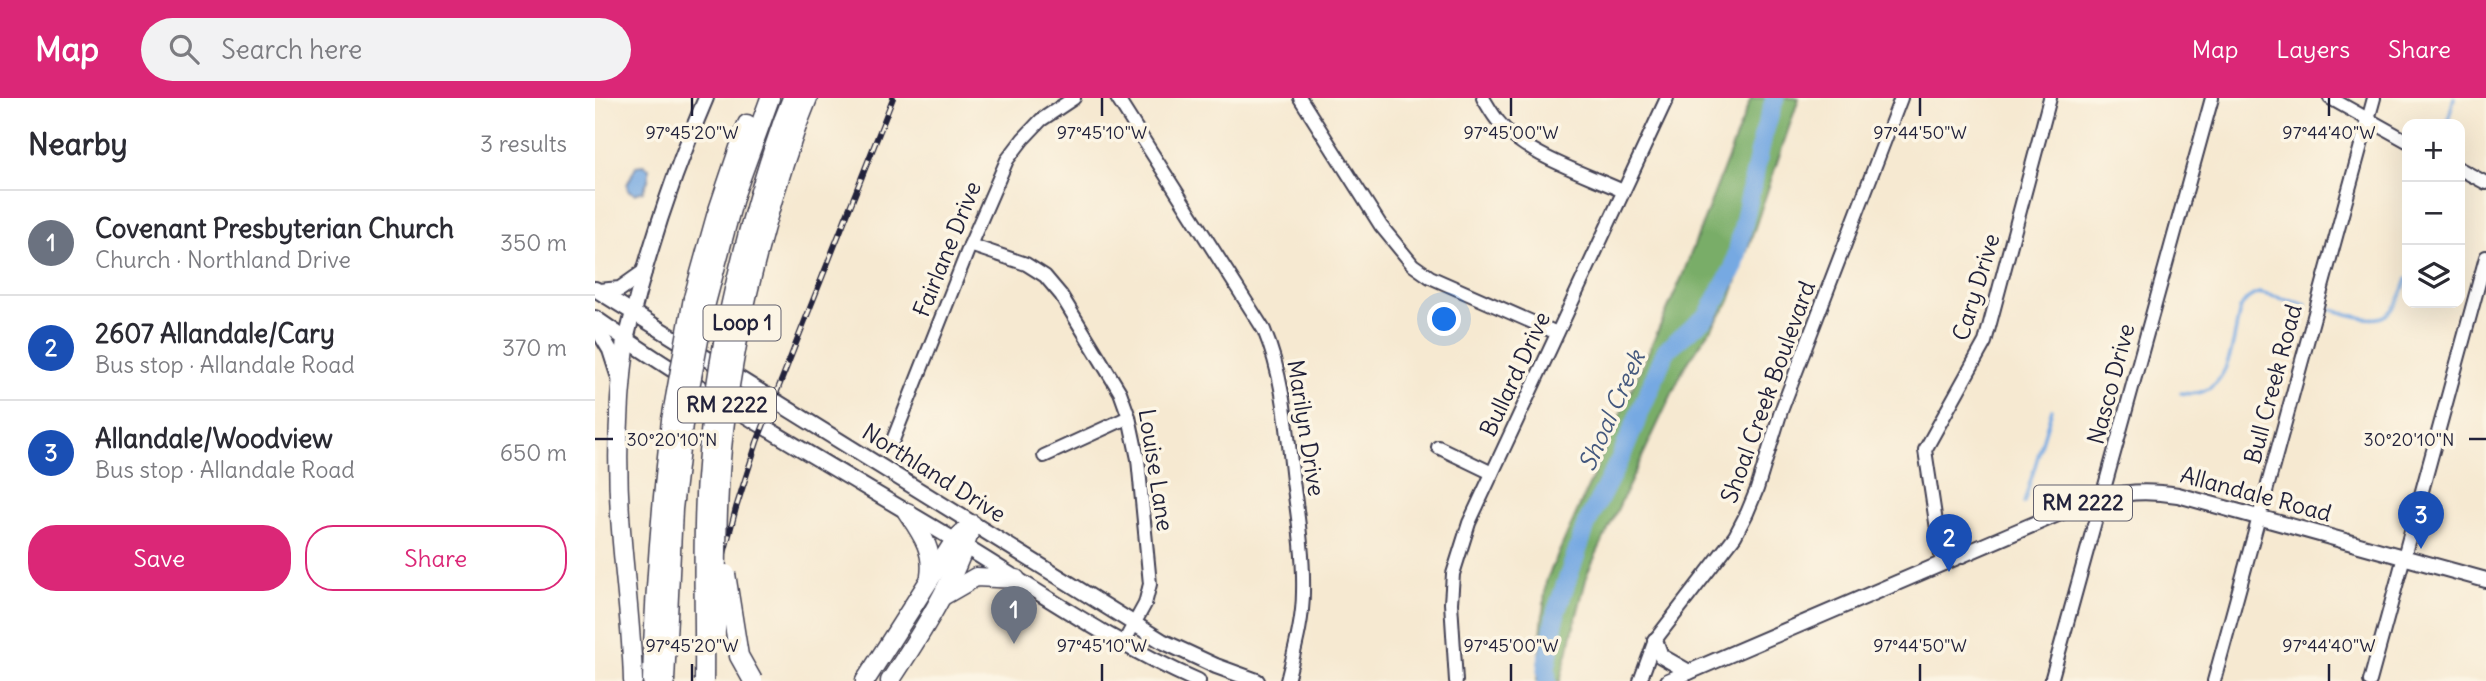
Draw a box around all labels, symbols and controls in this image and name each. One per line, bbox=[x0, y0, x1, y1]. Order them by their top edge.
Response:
search box bbox=[141, 18, 631, 81]
text: Map bbox=[35, 28, 99, 70]
icon: search bbox=[165, 30, 203, 68]
text: Search here bbox=[221, 33, 362, 66]
text: Map bbox=[2192, 34, 2238, 64]
text: Layers bbox=[2276, 34, 2350, 64]
text: Share bbox=[2388, 34, 2451, 64]
map controls bbox=[2402, 119, 2465, 308]
button: + bbox=[2402, 119, 2465, 182]
text: 97°45'20"W bbox=[645, 121, 739, 144]
text: 97°45'10"W bbox=[1057, 121, 1147, 144]
text: 97°45'00"W bbox=[1463, 121, 1559, 144]
text: 97°44'50"W bbox=[1873, 121, 1967, 144]
text: 97°44'40"W bbox=[2282, 121, 2376, 144]
text: Nearby bbox=[28, 125, 128, 163]
text: 3 results bbox=[480, 129, 567, 158]
street label: Fairlane Drive bbox=[906, 177, 987, 321]
button: − bbox=[2402, 182, 2465, 245]
text: Covenant Presbyterian Church bbox=[95, 212, 454, 245]
text: 1 bbox=[46, 228, 56, 257]
text: 350 m bbox=[500, 228, 567, 257]
street label: Cary Drive bbox=[1946, 230, 2006, 344]
text: Church · Northland Drive bbox=[95, 245, 351, 274]
button: layers bbox=[2402, 245, 2465, 308]
street label: Shoal Creek Boulevard bbox=[1714, 277, 1821, 507]
street label: Bull Creek Road bbox=[2237, 301, 2308, 467]
your location bbox=[1427, 302, 1461, 336]
road number: Loop 1 bbox=[703, 306, 781, 341]
street label: Bullard Drive bbox=[1473, 307, 1556, 441]
text: 2607 Allandale/Cary bbox=[95, 317, 335, 350]
street label: Nasco Drive bbox=[2081, 320, 2141, 447]
text: 2 bbox=[45, 333, 57, 362]
text: 370 m bbox=[502, 333, 567, 362]
water label: Shoal Creek bbox=[1571, 344, 1652, 475]
text: Bus stop · Allandale Road bbox=[95, 350, 355, 379]
street label: Marilyn Drive bbox=[1281, 358, 1332, 498]
road number: RM 2222 bbox=[678, 388, 776, 422]
street label: Louise Lane bbox=[1133, 407, 1180, 533]
street label: Northland Drive bbox=[857, 417, 1011, 528]
text: Allandale/Woodview bbox=[95, 422, 333, 455]
text: 30°20'10"N bbox=[627, 428, 717, 451]
text: 30°20'10"N bbox=[2364, 428, 2454, 451]
text: 3 bbox=[44, 438, 58, 467]
text: 650 m bbox=[500, 438, 567, 467]
text: Bus stop · Allandale Road bbox=[95, 455, 355, 484]
street label: Allandale Road bbox=[2177, 459, 2335, 528]
road number: RM 2222 bbox=[2034, 486, 2132, 520]
pin: 3 bbox=[2398, 491, 2444, 549]
pin: 2 bbox=[1926, 514, 1972, 572]
button: Save bbox=[28, 525, 291, 591]
button: Share bbox=[305, 525, 567, 591]
pin: 1 bbox=[991, 586, 1037, 644]
text: 97°45'20"W bbox=[645, 634, 739, 657]
text: 97°45'10"W bbox=[1057, 634, 1147, 657]
text: 97°45'00"W bbox=[1463, 634, 1559, 657]
text: 97°44'50"W bbox=[1873, 634, 1967, 657]
text: 97°44'40"W bbox=[2282, 634, 2376, 657]

